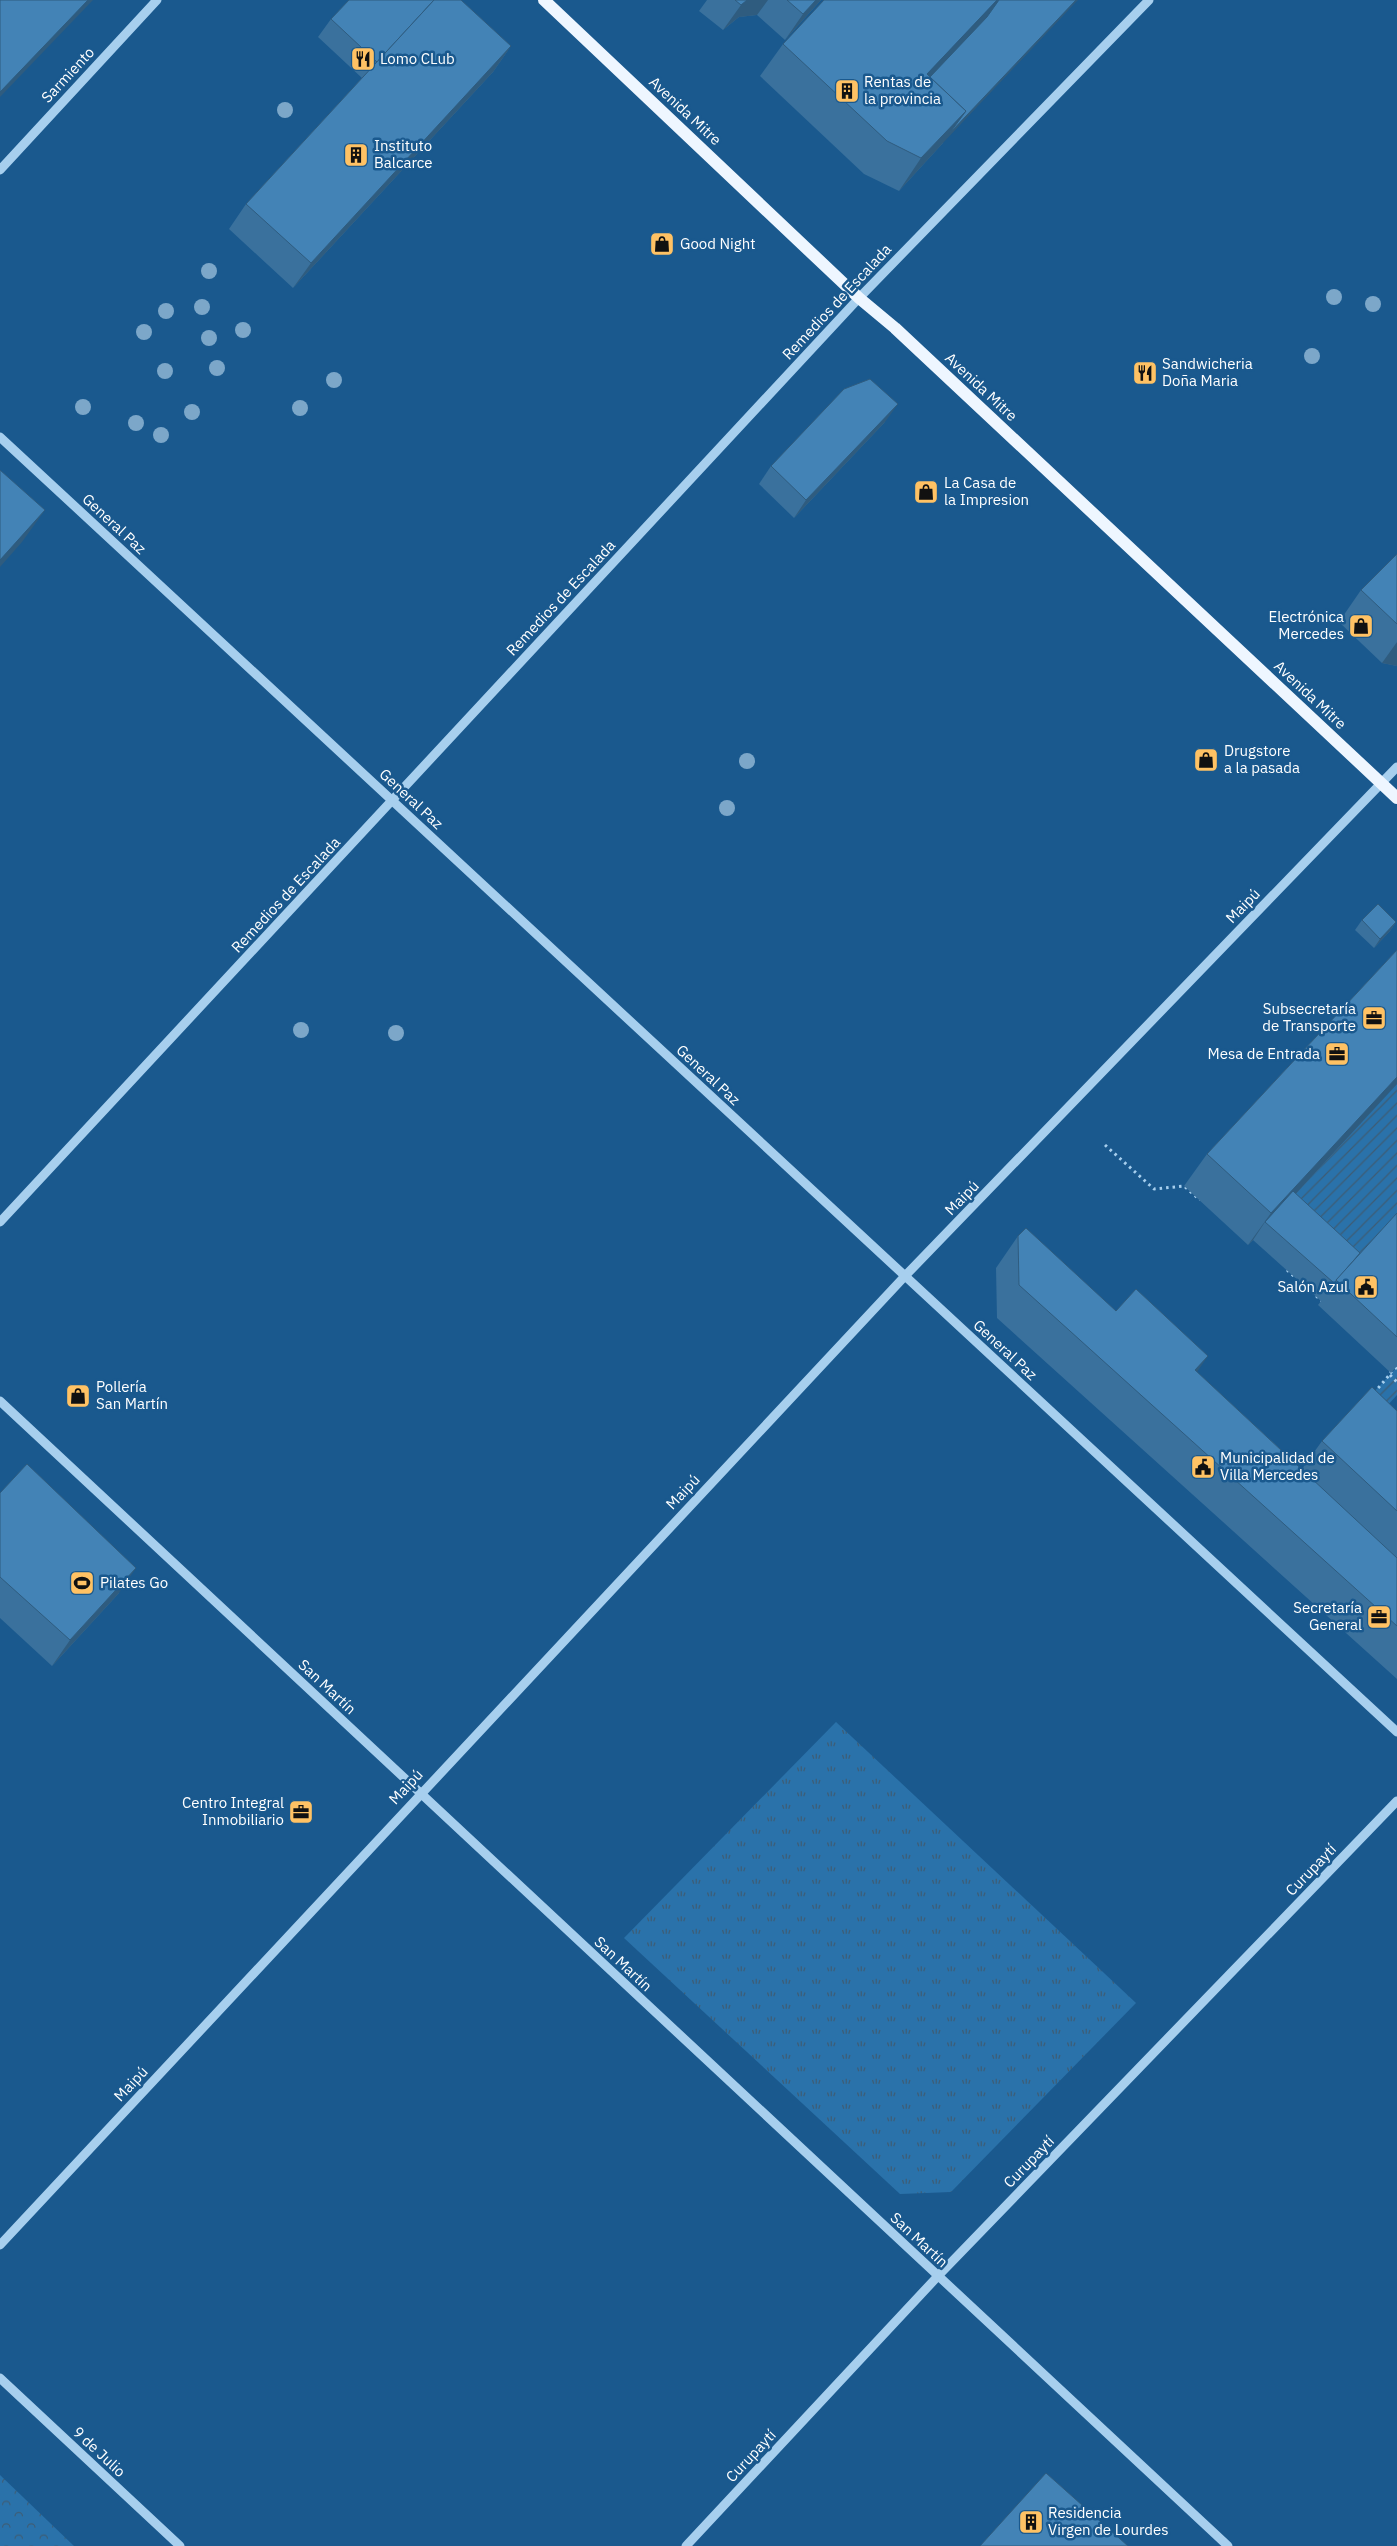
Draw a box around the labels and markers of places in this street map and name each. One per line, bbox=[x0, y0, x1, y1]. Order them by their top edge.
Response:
restaurant icon: Lomo CLub bbox=[350, 46, 376, 72]
place label: Lomo CLub bbox=[380, 49, 455, 68]
place label: Rentas de la provincia bbox=[864, 72, 941, 108]
building icon: Rentas de la provincia bbox=[834, 78, 860, 104]
place label: Instituto Balcarce bbox=[374, 136, 433, 172]
building icon: Instituto Balcarce bbox=[343, 142, 369, 168]
shop icon: Good Night bbox=[649, 231, 675, 257]
place label: Good Night bbox=[680, 234, 756, 253]
place label: Sandwicheria Doña Maria bbox=[1162, 354, 1253, 390]
restaurant icon: Sandwicheria Doña Maria bbox=[1132, 360, 1158, 386]
place label: La Casa de la Impresion bbox=[944, 473, 1029, 509]
shop icon: La Casa de la Impresion bbox=[913, 479, 939, 505]
place label: Electrónica Mercedes bbox=[1268, 607, 1344, 643]
shop icon: Electrónica Mercedes bbox=[1348, 613, 1374, 639]
place label: Drugstore a la pasada bbox=[1224, 741, 1300, 777]
shop icon: Drugstore a la pasada bbox=[1193, 747, 1219, 773]
place label: Subsecretaría de Transporte bbox=[1262, 999, 1356, 1035]
office icon: Subsecretaría de Transporte bbox=[1361, 1005, 1387, 1031]
office icon: Mesa de Entrada bbox=[1324, 1041, 1350, 1067]
place label: Mesa de Entrada bbox=[1208, 1044, 1320, 1063]
public building icon: Salón Azul bbox=[1353, 1274, 1379, 1300]
place label: Salón Azul bbox=[1277, 1277, 1348, 1296]
place label: Pollería San Martín bbox=[96, 1377, 168, 1413]
shop icon: Pollería San Martín bbox=[65, 1383, 91, 1409]
place label: Municipalidad de Villa Mercedes bbox=[1220, 1448, 1335, 1484]
public building icon: Municipalidad de Villa Mercedes bbox=[1190, 1454, 1216, 1480]
sports icon: Pilates Go bbox=[69, 1570, 95, 1596]
place label: Pilates Go bbox=[100, 1573, 168, 1592]
place label: Secretaría General bbox=[1293, 1598, 1362, 1634]
office icon: Secretaría General bbox=[1366, 1604, 1392, 1630]
place label: Centro Integral Inmobiliario bbox=[182, 1793, 284, 1829]
office icon: Centro Integral Inmobiliario bbox=[288, 1799, 314, 1825]
place label: Residencia Virgen de Lourdes bbox=[1048, 2503, 1169, 2539]
building icon: Residencia Virgen de Lourdes bbox=[1018, 2509, 1044, 2535]

